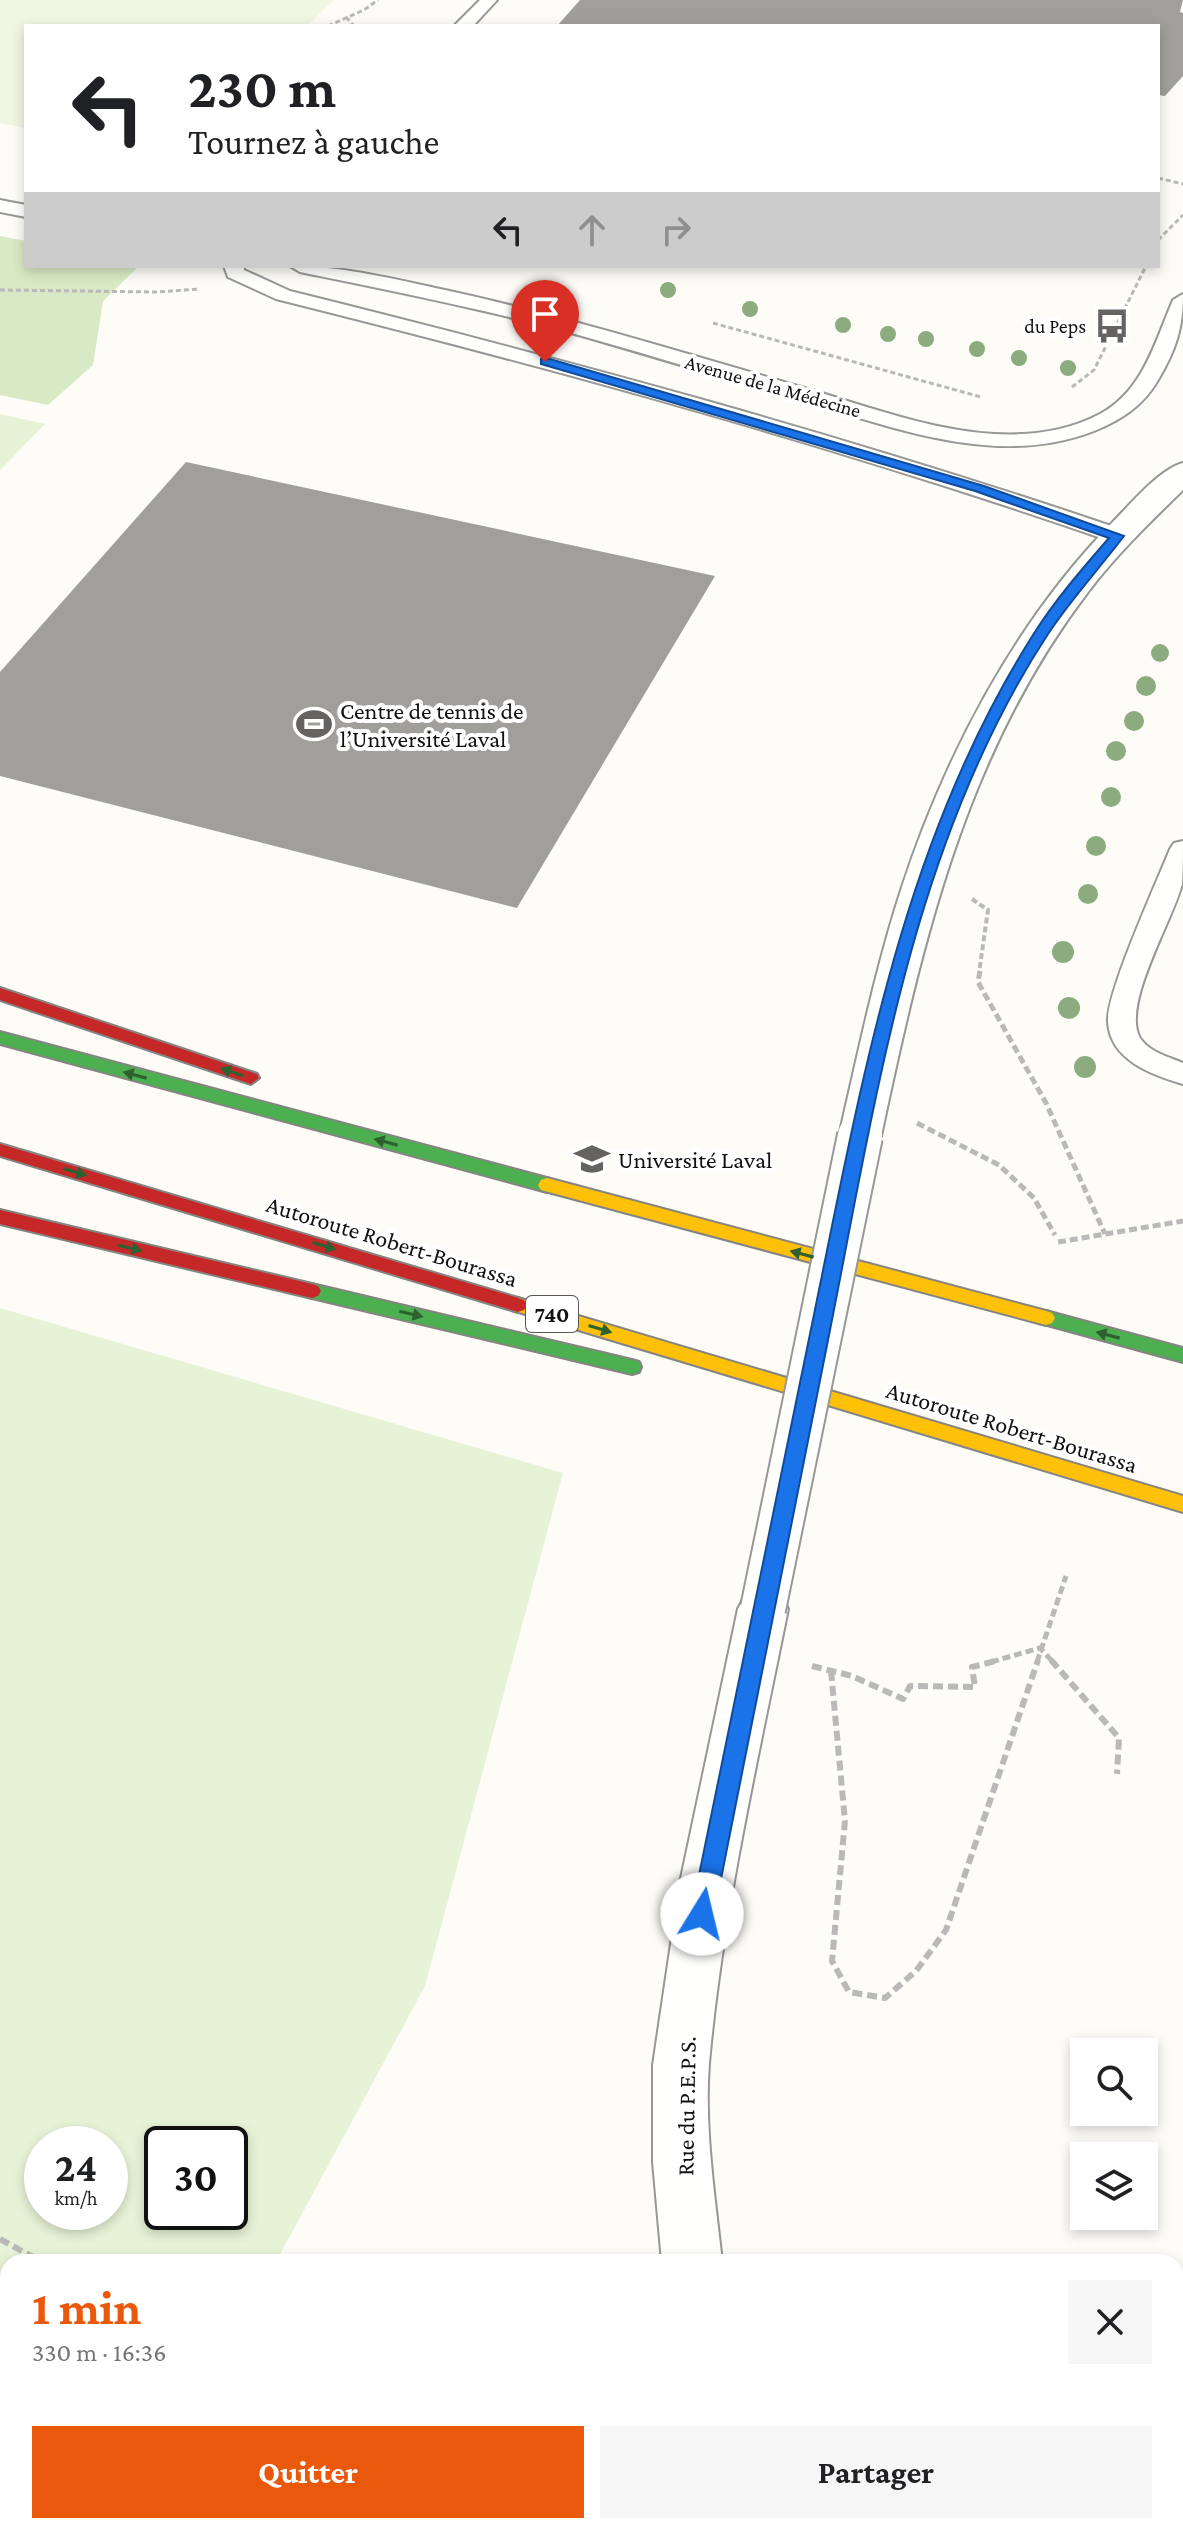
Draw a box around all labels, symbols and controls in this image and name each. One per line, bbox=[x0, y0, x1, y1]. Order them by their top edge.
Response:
icon: left bbox=[56, 56, 160, 160]
text: 230 m bbox=[188, 57, 336, 119]
text: Tournez à gauche bbox=[188, 122, 439, 162]
icon: left bbox=[486, 208, 530, 252]
icon: ahead bbox=[570, 208, 614, 252]
icon: right bbox=[654, 208, 698, 252]
pin bbox=[511, 280, 579, 362]
icon: arrive bbox=[523, 292, 567, 336]
bus stop icon: du Peps bbox=[1093, 307, 1131, 345]
place label: du Peps bbox=[1024, 315, 1086, 338]
street label: Avenue de la Médecine bbox=[683, 350, 864, 422]
place label: Centre de tennis de l’Université Laval bbox=[340, 697, 524, 752]
sports icon: Centre de tennis de l’Université Laval bbox=[295, 705, 333, 743]
one-way arrow bbox=[220, 1065, 244, 1077]
one-way arrow bbox=[123, 1068, 148, 1080]
one-way arrow bbox=[374, 1136, 399, 1148]
school or university icon: Université Laval bbox=[573, 1140, 611, 1178]
place label: Université Laval bbox=[618, 1146, 772, 1173]
one-way arrow bbox=[63, 1166, 87, 1179]
street label: Autoroute Robert-Bourassa bbox=[263, 1190, 521, 1292]
one-way arrow bbox=[312, 1240, 336, 1253]
one-way arrow bbox=[118, 1242, 143, 1254]
one-way arrow bbox=[790, 1247, 814, 1260]
road number: 740 bbox=[526, 1296, 578, 1332]
one-way arrow bbox=[398, 1308, 423, 1321]
one-way arrow bbox=[588, 1323, 612, 1336]
one-way arrow bbox=[1095, 1329, 1120, 1341]
street label: Autoroute Robert-Bourassa bbox=[883, 1376, 1141, 1478]
position arrow bbox=[660, 1872, 744, 1956]
street label: Rue du P.E.P.S. bbox=[671, 2036, 701, 2176]
map controls bbox=[1070, 2038, 1158, 2230]
button: search bbox=[1070, 2038, 1158, 2126]
speed limit sign: 30 bbox=[144, 2126, 248, 2230]
button: layers bbox=[1070, 2142, 1158, 2230]
text: 24 bbox=[55, 2145, 97, 2190]
text: km/h bbox=[54, 2187, 98, 2209]
button: close bbox=[1068, 2280, 1152, 2364]
text: 1 min bbox=[32, 2281, 141, 2334]
text: 330 m · 16:36 bbox=[32, 2338, 166, 2367]
button: Quitter bbox=[32, 2426, 584, 2518]
button: Partager bbox=[600, 2426, 1152, 2518]

